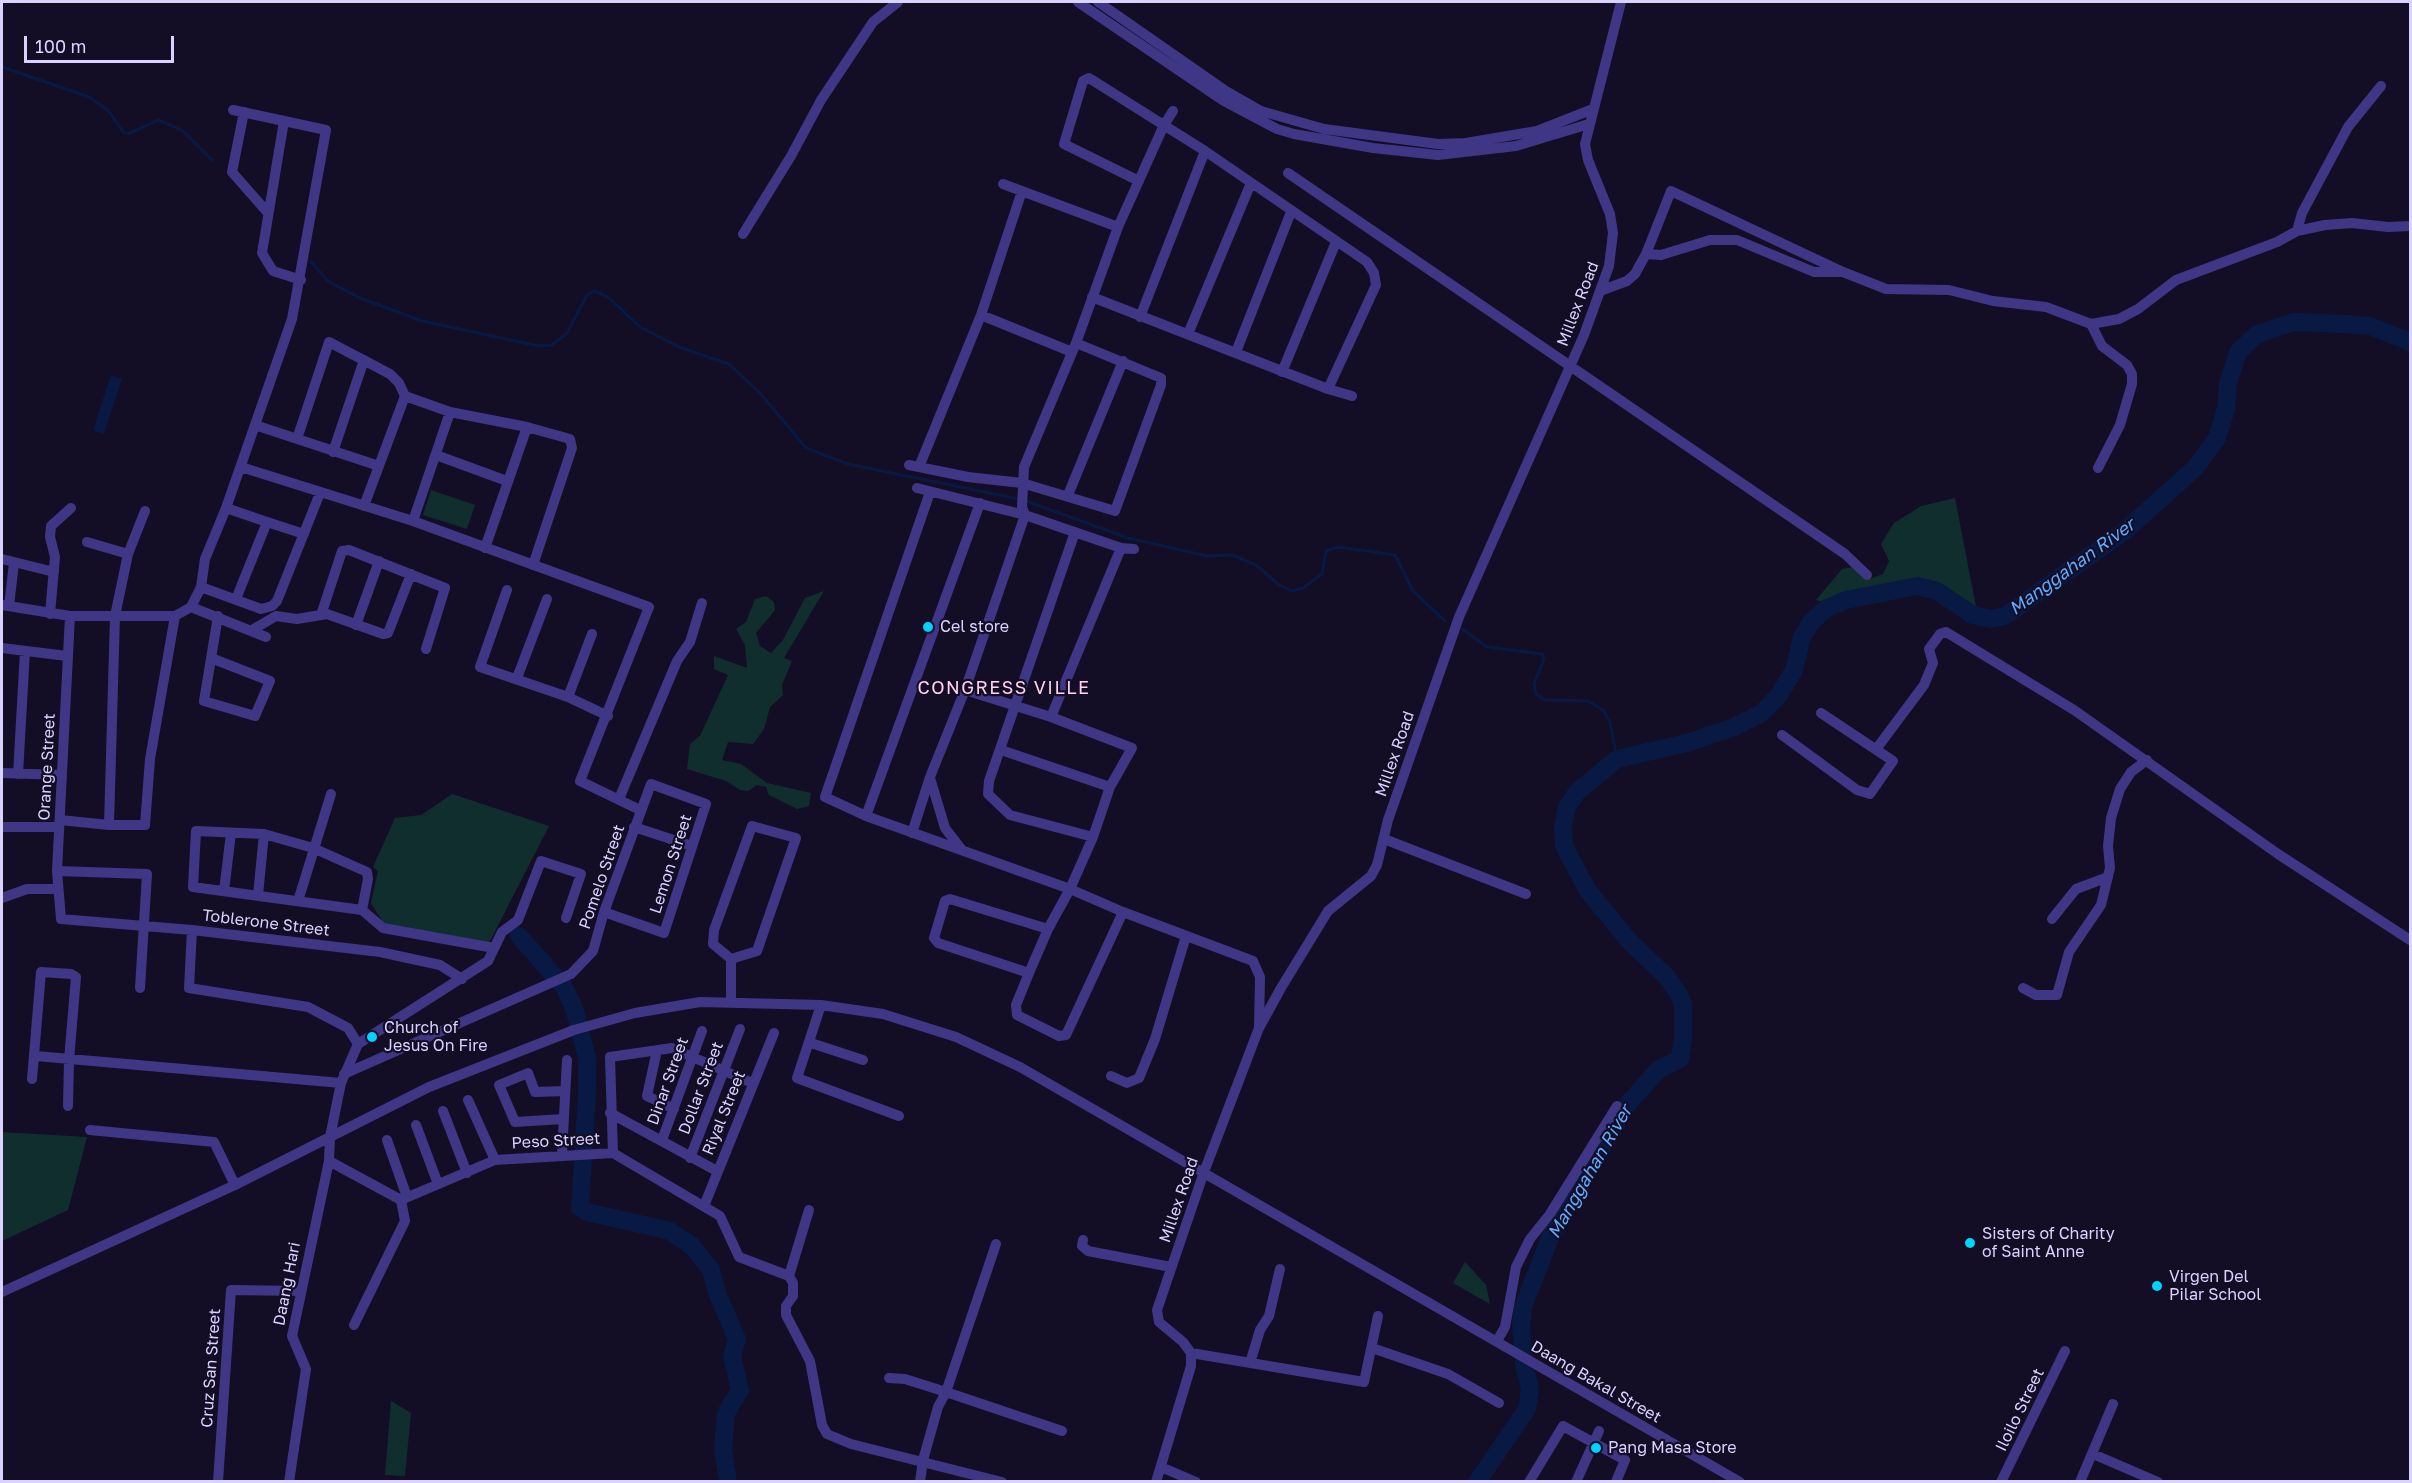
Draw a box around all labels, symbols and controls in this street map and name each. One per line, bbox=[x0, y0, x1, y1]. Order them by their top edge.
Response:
scale bar bbox=[27, 24, 177, 62]
text: 100 m bbox=[35, 35, 86, 57]
street label: Millex Road bbox=[1553, 259, 1603, 349]
water label: Manggahan River bbox=[2005, 514, 2139, 620]
place label: Cel store bbox=[940, 617, 1009, 637]
marker: Cel store bbox=[921, 620, 935, 634]
district label: CONGRESS VILLE bbox=[918, 677, 1090, 699]
street label: Millex Road bbox=[1371, 709, 1419, 799]
street label: Orange Street bbox=[35, 713, 59, 821]
street label: Lemon Street bbox=[646, 812, 696, 916]
street label: Pomelo Street bbox=[575, 822, 629, 932]
street label: Toblerone Street bbox=[201, 906, 331, 940]
place label: Church of Jesus On Fire bbox=[384, 1018, 488, 1056]
marker: Church of Jesus On Fire bbox=[365, 1030, 379, 1044]
street label: Dinar Street bbox=[643, 1035, 693, 1127]
street label: Dollar Street bbox=[675, 1039, 727, 1137]
street label: Riyal Street bbox=[698, 1068, 750, 1158]
water label: Manggahan River bbox=[1543, 1102, 1637, 1242]
street label: Peso Street bbox=[511, 1129, 601, 1153]
street label: Millex Road bbox=[1155, 1155, 1203, 1245]
place label: Sisters of Charity of Saint Anne bbox=[1982, 1224, 2115, 1262]
marker: Sisters of Charity of Saint Anne bbox=[1963, 1236, 1977, 1250]
street label: Daang Hari bbox=[269, 1241, 305, 1327]
place label: Virgen Del Pilar School bbox=[2169, 1267, 2261, 1305]
marker: Virgen Del Pilar School bbox=[2150, 1279, 2164, 1293]
street label: Cruz San Street bbox=[197, 1308, 225, 1428]
street label: Daang Bakal Street bbox=[1527, 1337, 1665, 1427]
street label: Iloilo Street bbox=[1992, 1365, 2048, 1455]
place label: Pang Masa Store bbox=[1608, 1438, 1737, 1458]
marker: Pang Masa Store bbox=[1589, 1441, 1603, 1455]

